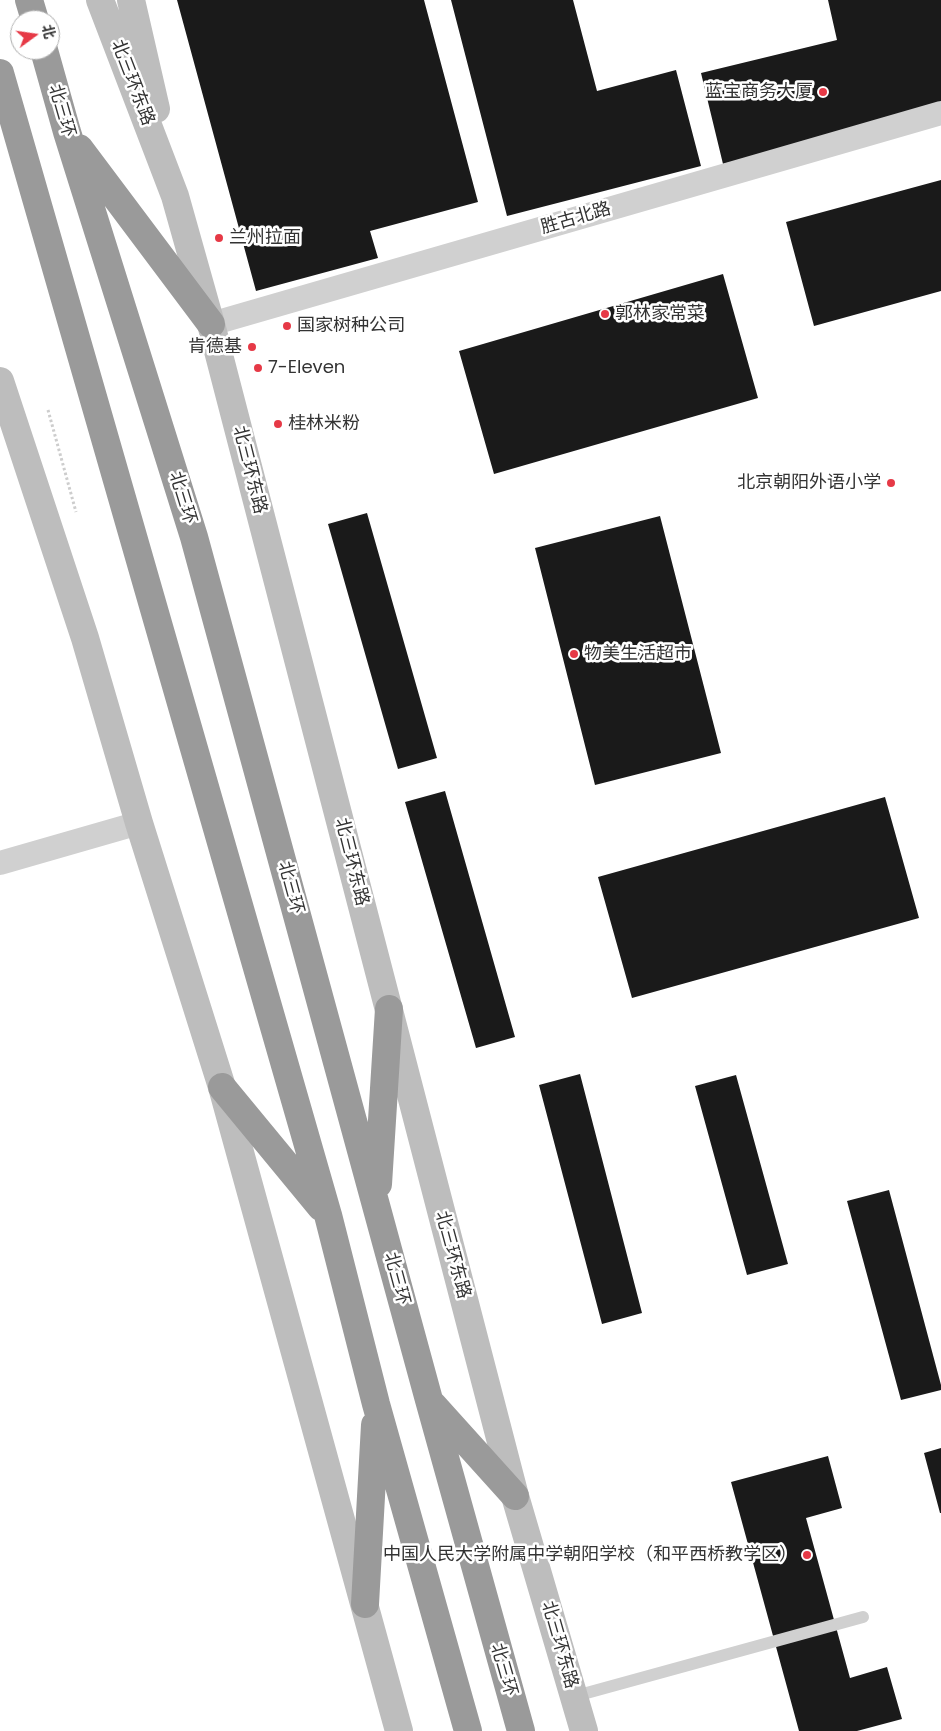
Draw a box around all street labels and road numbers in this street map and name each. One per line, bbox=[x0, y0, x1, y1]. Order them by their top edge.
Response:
street label: 北三环东路 bbox=[106, 37, 158, 129]
street label: 北三环 bbox=[43, 82, 79, 140]
street label: 胜古北路 bbox=[538, 199, 614, 239]
street label: 北三环东路 bbox=[228, 424, 270, 516]
street label: 北三环 bbox=[164, 469, 200, 527]
street label: 北三环东路 bbox=[330, 816, 372, 908]
street label: 北三环 bbox=[273, 859, 307, 917]
street label: 北三环东路 bbox=[430, 1209, 474, 1301]
street label: 北三环 bbox=[379, 1250, 413, 1308]
street label: 北三环东路 bbox=[536, 1599, 582, 1691]
street label: 北三环 bbox=[485, 1641, 521, 1699]

